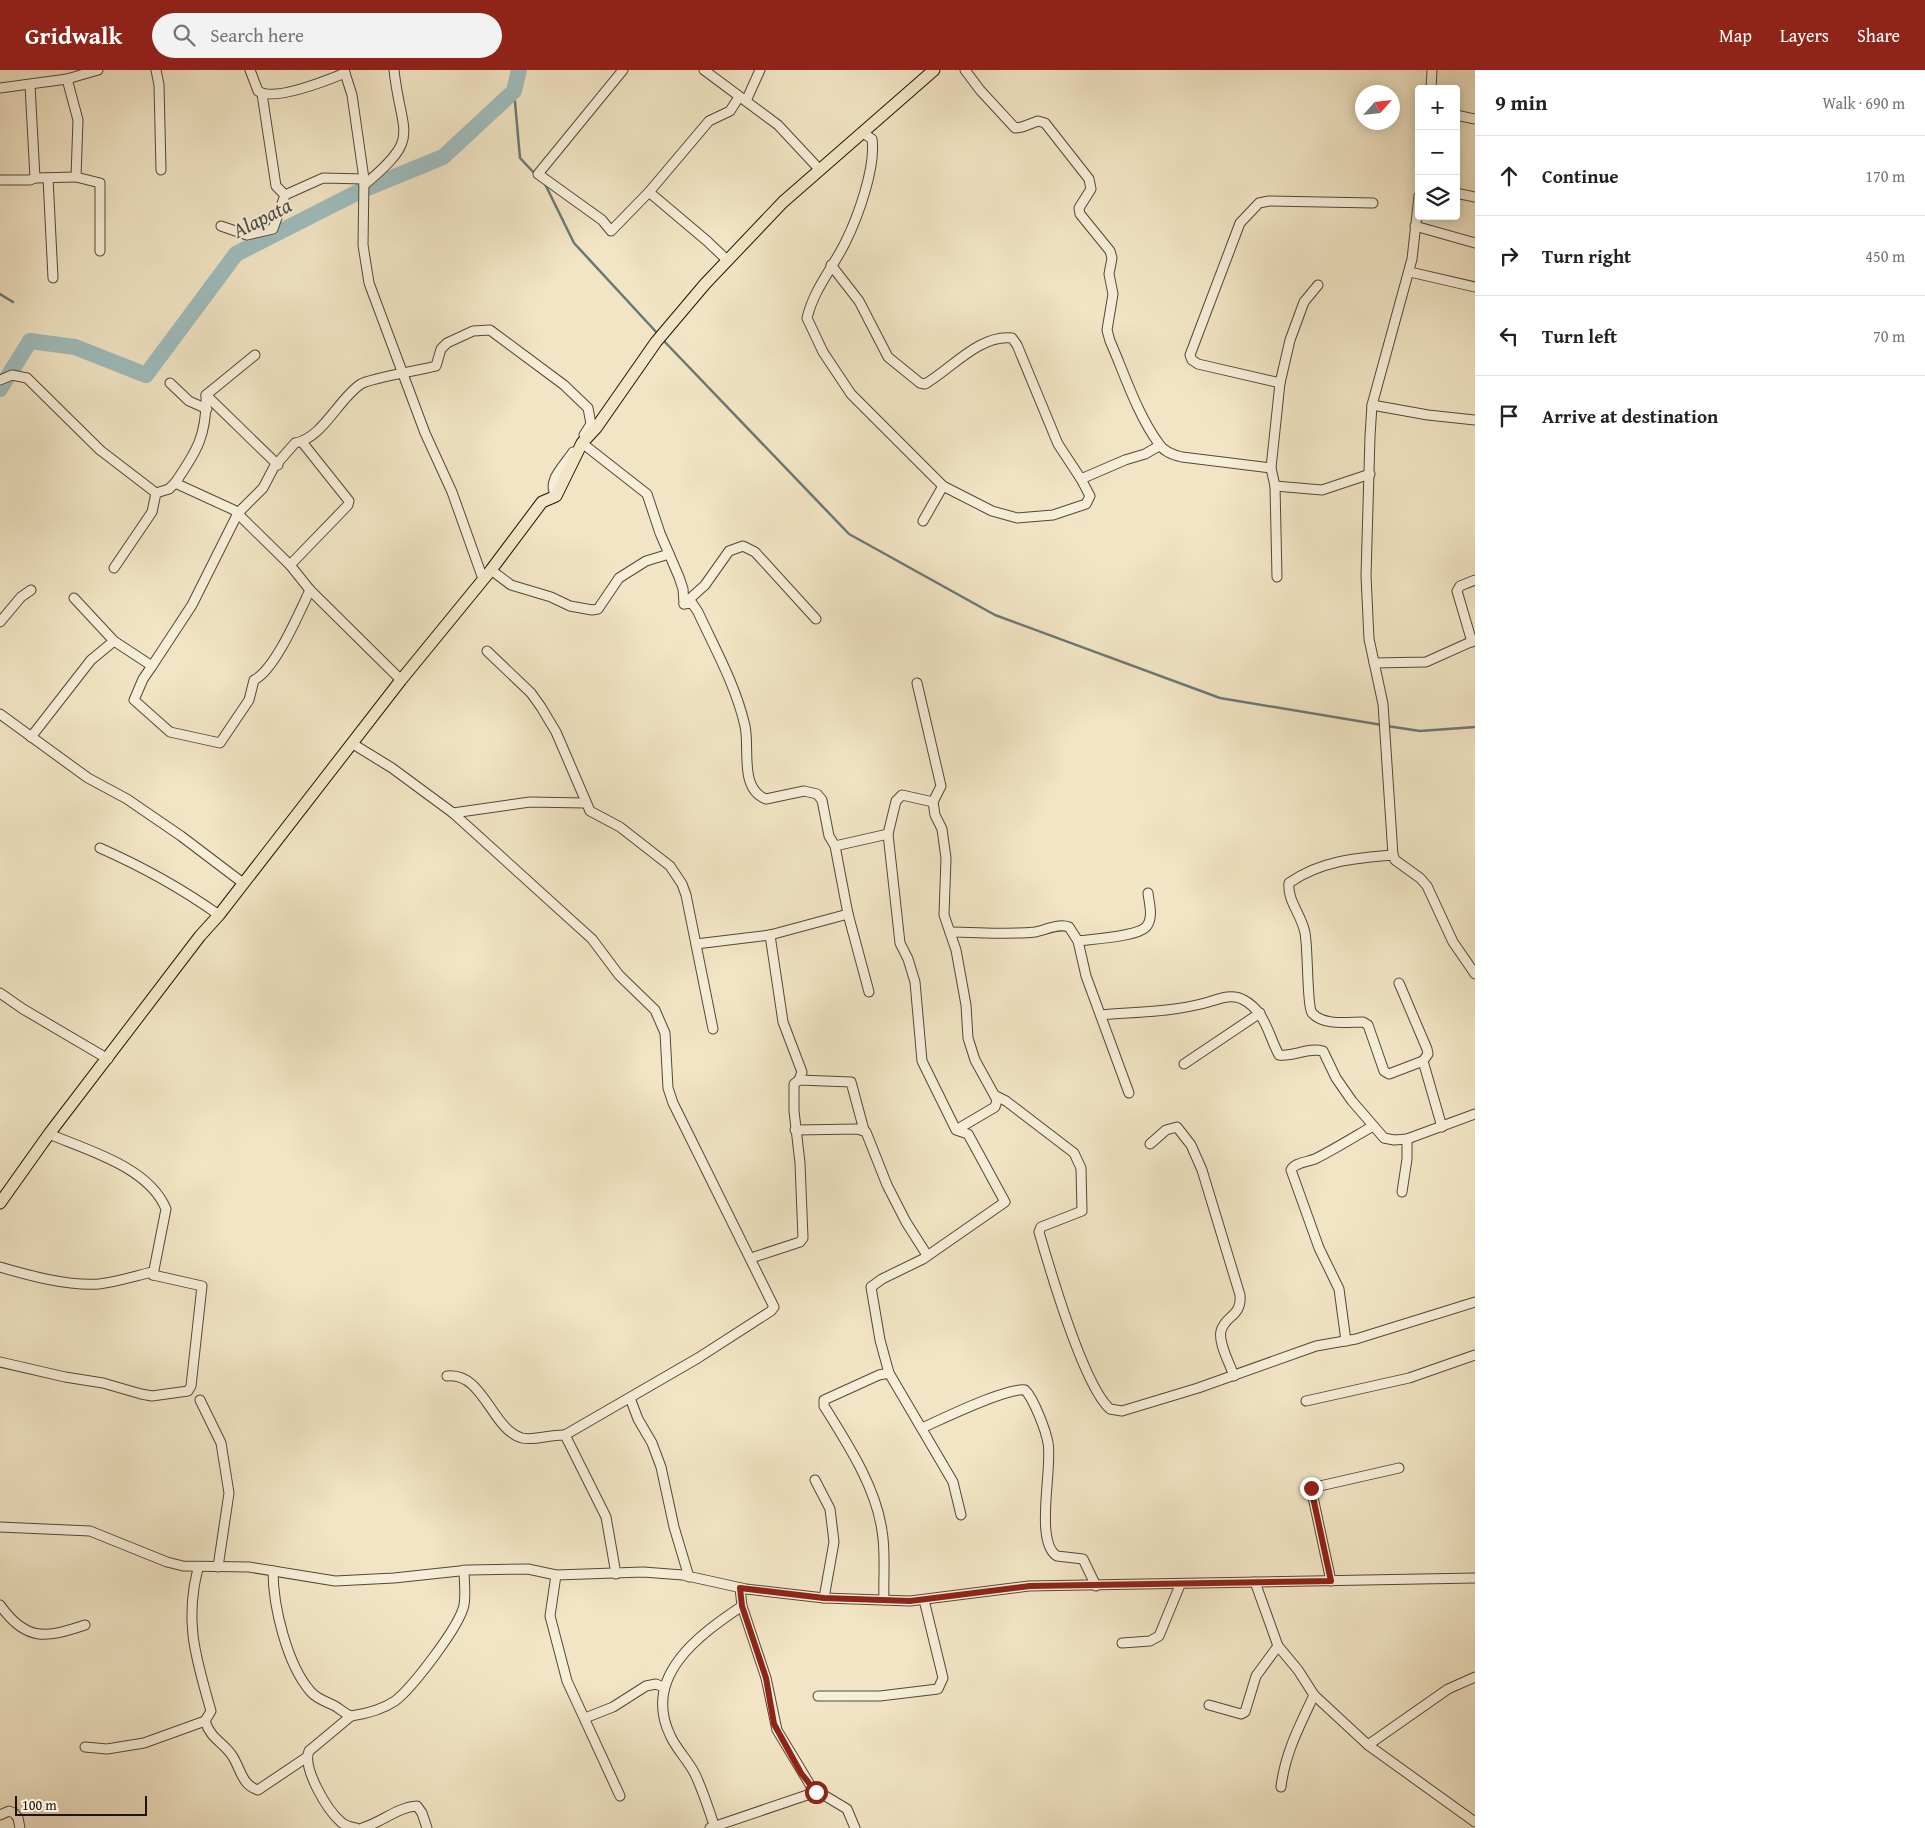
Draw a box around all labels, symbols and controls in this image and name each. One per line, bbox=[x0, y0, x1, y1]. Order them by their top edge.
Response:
search box bbox=[152, 13, 502, 58]
text: Gridwalk bbox=[25, 18, 122, 53]
icon: search bbox=[170, 21, 198, 49]
text: Search here bbox=[210, 21, 304, 49]
text: Map bbox=[1719, 22, 1752, 49]
text: Layers bbox=[1780, 22, 1829, 49]
text: Share bbox=[1857, 22, 1900, 49]
north arrow bbox=[1355, 85, 1400, 130]
map controls bbox=[1415, 85, 1460, 220]
button: + bbox=[1415, 85, 1460, 130]
text: 9 min bbox=[1495, 87, 1547, 118]
text: Walk · 690 m bbox=[1822, 91, 1905, 115]
button: − bbox=[1415, 130, 1460, 175]
icon: ahead bbox=[1495, 162, 1523, 190]
text: Continue bbox=[1542, 162, 1619, 190]
text: 170 m bbox=[1865, 164, 1905, 188]
button: layers bbox=[1415, 175, 1460, 220]
water label: Alapata bbox=[226, 189, 297, 246]
icon: right bbox=[1495, 242, 1523, 270]
text: Turn right bbox=[1542, 242, 1631, 270]
text: 450 m bbox=[1865, 244, 1905, 268]
icon: left bbox=[1495, 322, 1523, 350]
text: Turn left bbox=[1542, 322, 1617, 350]
text: 70 m bbox=[1873, 324, 1905, 348]
icon: arrive bbox=[1495, 402, 1523, 430]
text: Arrive at destination bbox=[1542, 402, 1718, 430]
route end bbox=[1300, 1477, 1323, 1500]
route start bbox=[805, 1781, 828, 1804]
scale bar bbox=[15, 1793, 148, 1816]
text: 100 m bbox=[22, 1795, 57, 1815]

